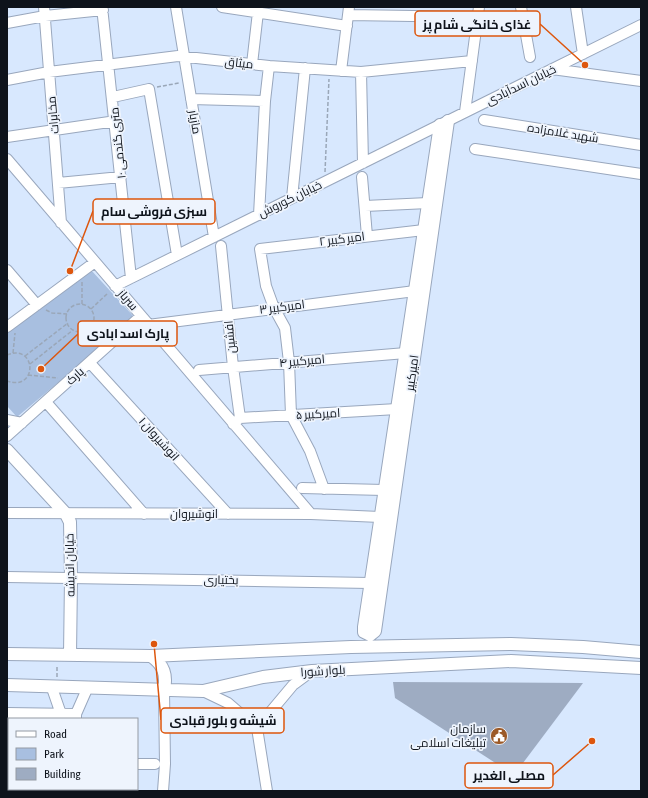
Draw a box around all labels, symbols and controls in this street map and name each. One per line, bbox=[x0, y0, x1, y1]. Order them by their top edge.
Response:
callout: غذای خانگی شام پز bbox=[415, 11, 540, 36]
text: غذای خانگی شام پز bbox=[422, 17, 531, 34]
street label: میثاق bbox=[224, 55, 254, 71]
street label: خیابان اسدآبادی bbox=[484, 62, 558, 108]
street label: مخابرات bbox=[44, 95, 62, 135]
street label: ۱۰ متری گندمی bbox=[107, 106, 129, 180]
street label: مازیار bbox=[186, 108, 204, 135]
street label: شهید غلامزاده bbox=[526, 120, 600, 146]
street label: خیابان کوروش bbox=[256, 178, 324, 220]
callout: سبزی فروشی سام bbox=[93, 199, 215, 224]
text: سبزی فروشی سام bbox=[101, 204, 207, 221]
street label: امیر کبیر ۲ bbox=[318, 229, 366, 249]
street label: سرباز bbox=[114, 286, 141, 313]
street label: امیرکبیر ۳ bbox=[258, 297, 306, 317]
street label: افشین bbox=[222, 320, 238, 354]
callout: پارک اسد ابادی bbox=[78, 321, 177, 346]
text: پارک اسد ابادی bbox=[87, 326, 170, 343]
street label: امیرکبیر ۴ bbox=[279, 352, 325, 370]
street label: امیرکبیر bbox=[402, 354, 421, 393]
street label: پارک bbox=[63, 364, 89, 389]
street label: امیرکبیر ۵ bbox=[295, 406, 341, 422]
street label: انوشیروان ۱ bbox=[136, 414, 182, 464]
street label: انوشیروان bbox=[170, 507, 218, 521]
street label: خیابان اندیشه bbox=[62, 533, 78, 597]
street label: بختیاری bbox=[203, 573, 239, 587]
street label: بلوار شورا bbox=[300, 662, 346, 680]
callout: شیشه و بلور قبادی bbox=[161, 708, 284, 733]
text: شیشه و بلور قبادی bbox=[169, 713, 277, 729]
legend bbox=[8, 718, 138, 790]
place label: سازمان تبلیغات اسلامی bbox=[410, 722, 487, 750]
public building icon: سازمان تبلیغات اسلامی bbox=[489, 726, 509, 746]
text: Road bbox=[44, 727, 67, 741]
text: Park bbox=[44, 747, 65, 761]
callout: مصلی الغدیر bbox=[465, 763, 553, 788]
text: Building bbox=[44, 767, 82, 781]
text: مصلی الغدیر bbox=[472, 768, 545, 783]

